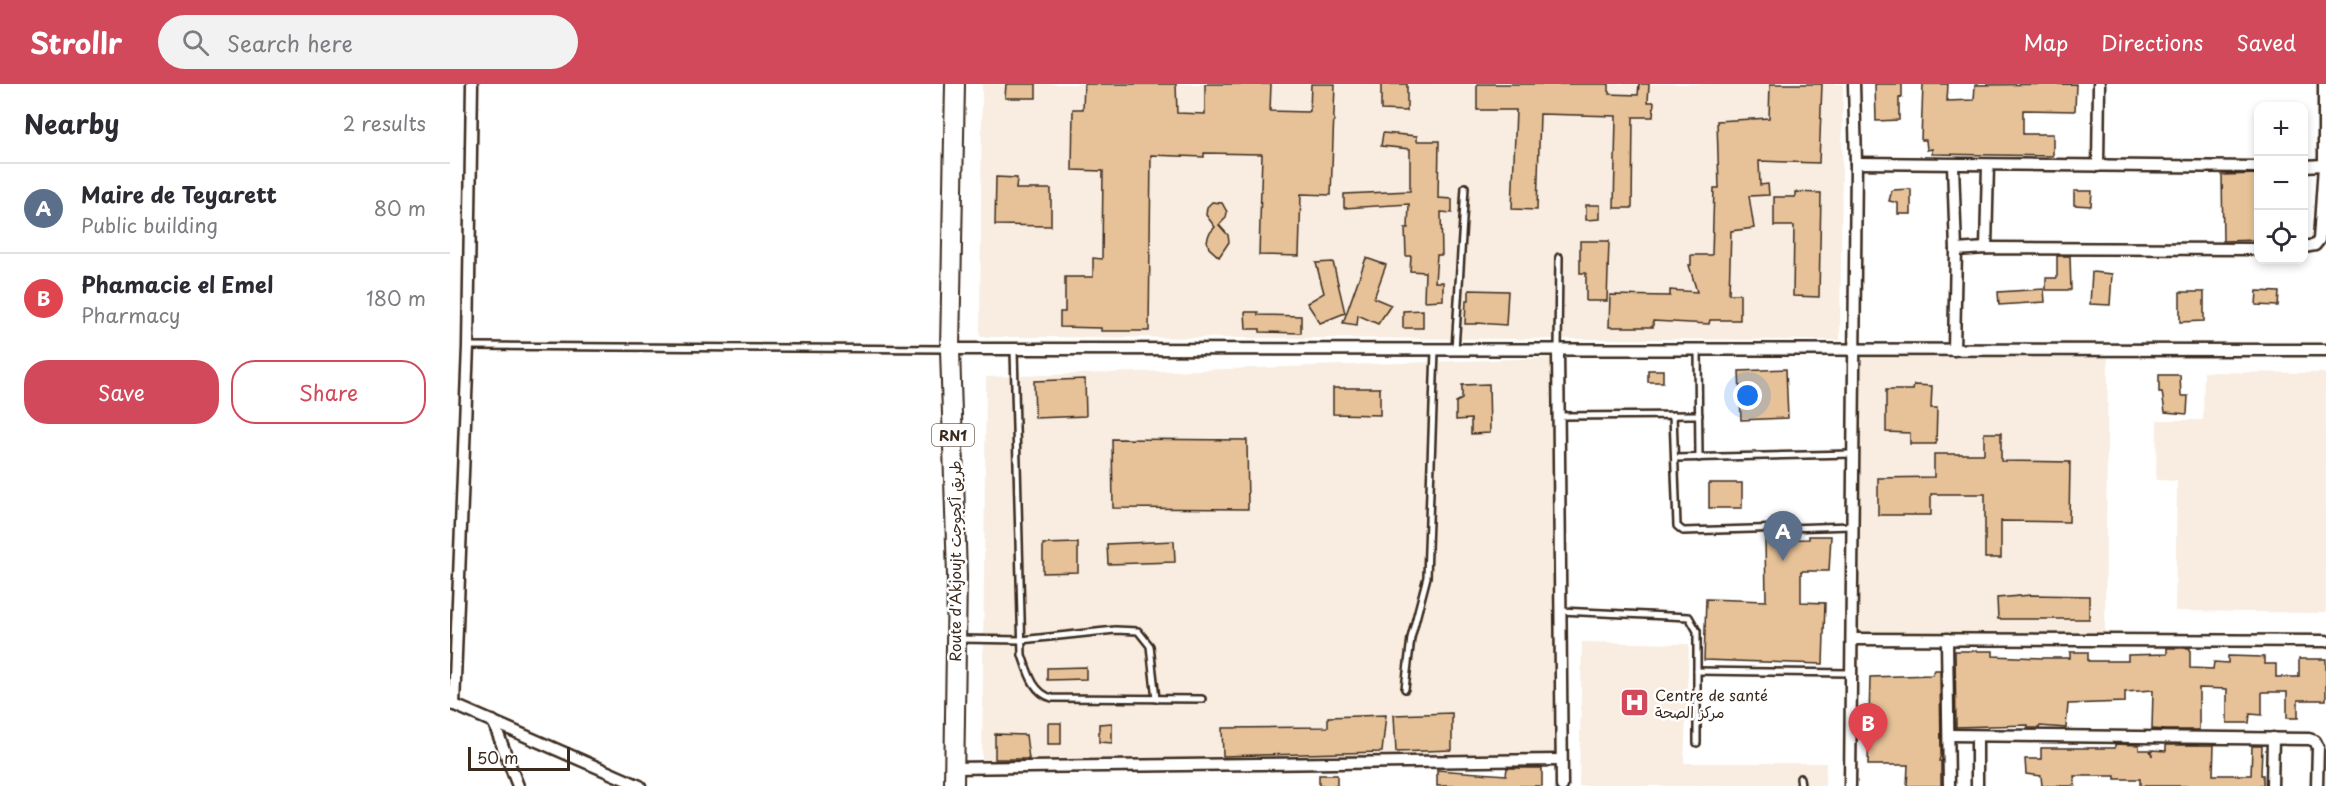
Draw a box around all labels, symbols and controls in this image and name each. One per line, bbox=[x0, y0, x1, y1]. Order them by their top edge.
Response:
search box bbox=[158, 15, 578, 69]
text: Strollr bbox=[30, 21, 122, 64]
icon: search bbox=[179, 26, 212, 59]
text: Search here bbox=[227, 26, 353, 59]
text: Map bbox=[2023, 26, 2068, 58]
text: Directions bbox=[2101, 26, 2203, 58]
text: Saved bbox=[2236, 26, 2296, 58]
map controls bbox=[2254, 102, 2308, 264]
button: + bbox=[2254, 102, 2308, 156]
text: Nearby bbox=[24, 104, 119, 143]
text: 2 results bbox=[343, 108, 426, 138]
button: − bbox=[2254, 156, 2308, 210]
text: Maire de Teyarett bbox=[81, 177, 277, 210]
text: A bbox=[36, 193, 51, 223]
text: 80 m bbox=[374, 193, 426, 223]
text: Public building bbox=[81, 210, 218, 240]
button: locate bbox=[2254, 210, 2308, 264]
text: Phamacie el Emel bbox=[81, 267, 273, 300]
text: B bbox=[37, 283, 50, 313]
text: 180 m bbox=[366, 283, 426, 313]
text: Pharmacy bbox=[81, 300, 181, 330]
button: Save bbox=[24, 360, 219, 424]
button: Share bbox=[231, 360, 426, 424]
your location bbox=[1733, 381, 1762, 410]
road number: RN1 bbox=[932, 424, 974, 446]
street label: Route d'Akjoujt طريق أكجوجت bbox=[943, 460, 966, 662]
pin: A bbox=[1764, 512, 1802, 561]
place label: Centre de santé مركز الصحة bbox=[1655, 683, 1768, 723]
hospital icon: Centre de santé مركز الصحة bbox=[1618, 687, 1650, 719]
pin: B bbox=[1848, 704, 1888, 753]
scale bar bbox=[468, 744, 570, 772]
text: 50 m bbox=[477, 745, 518, 769]

